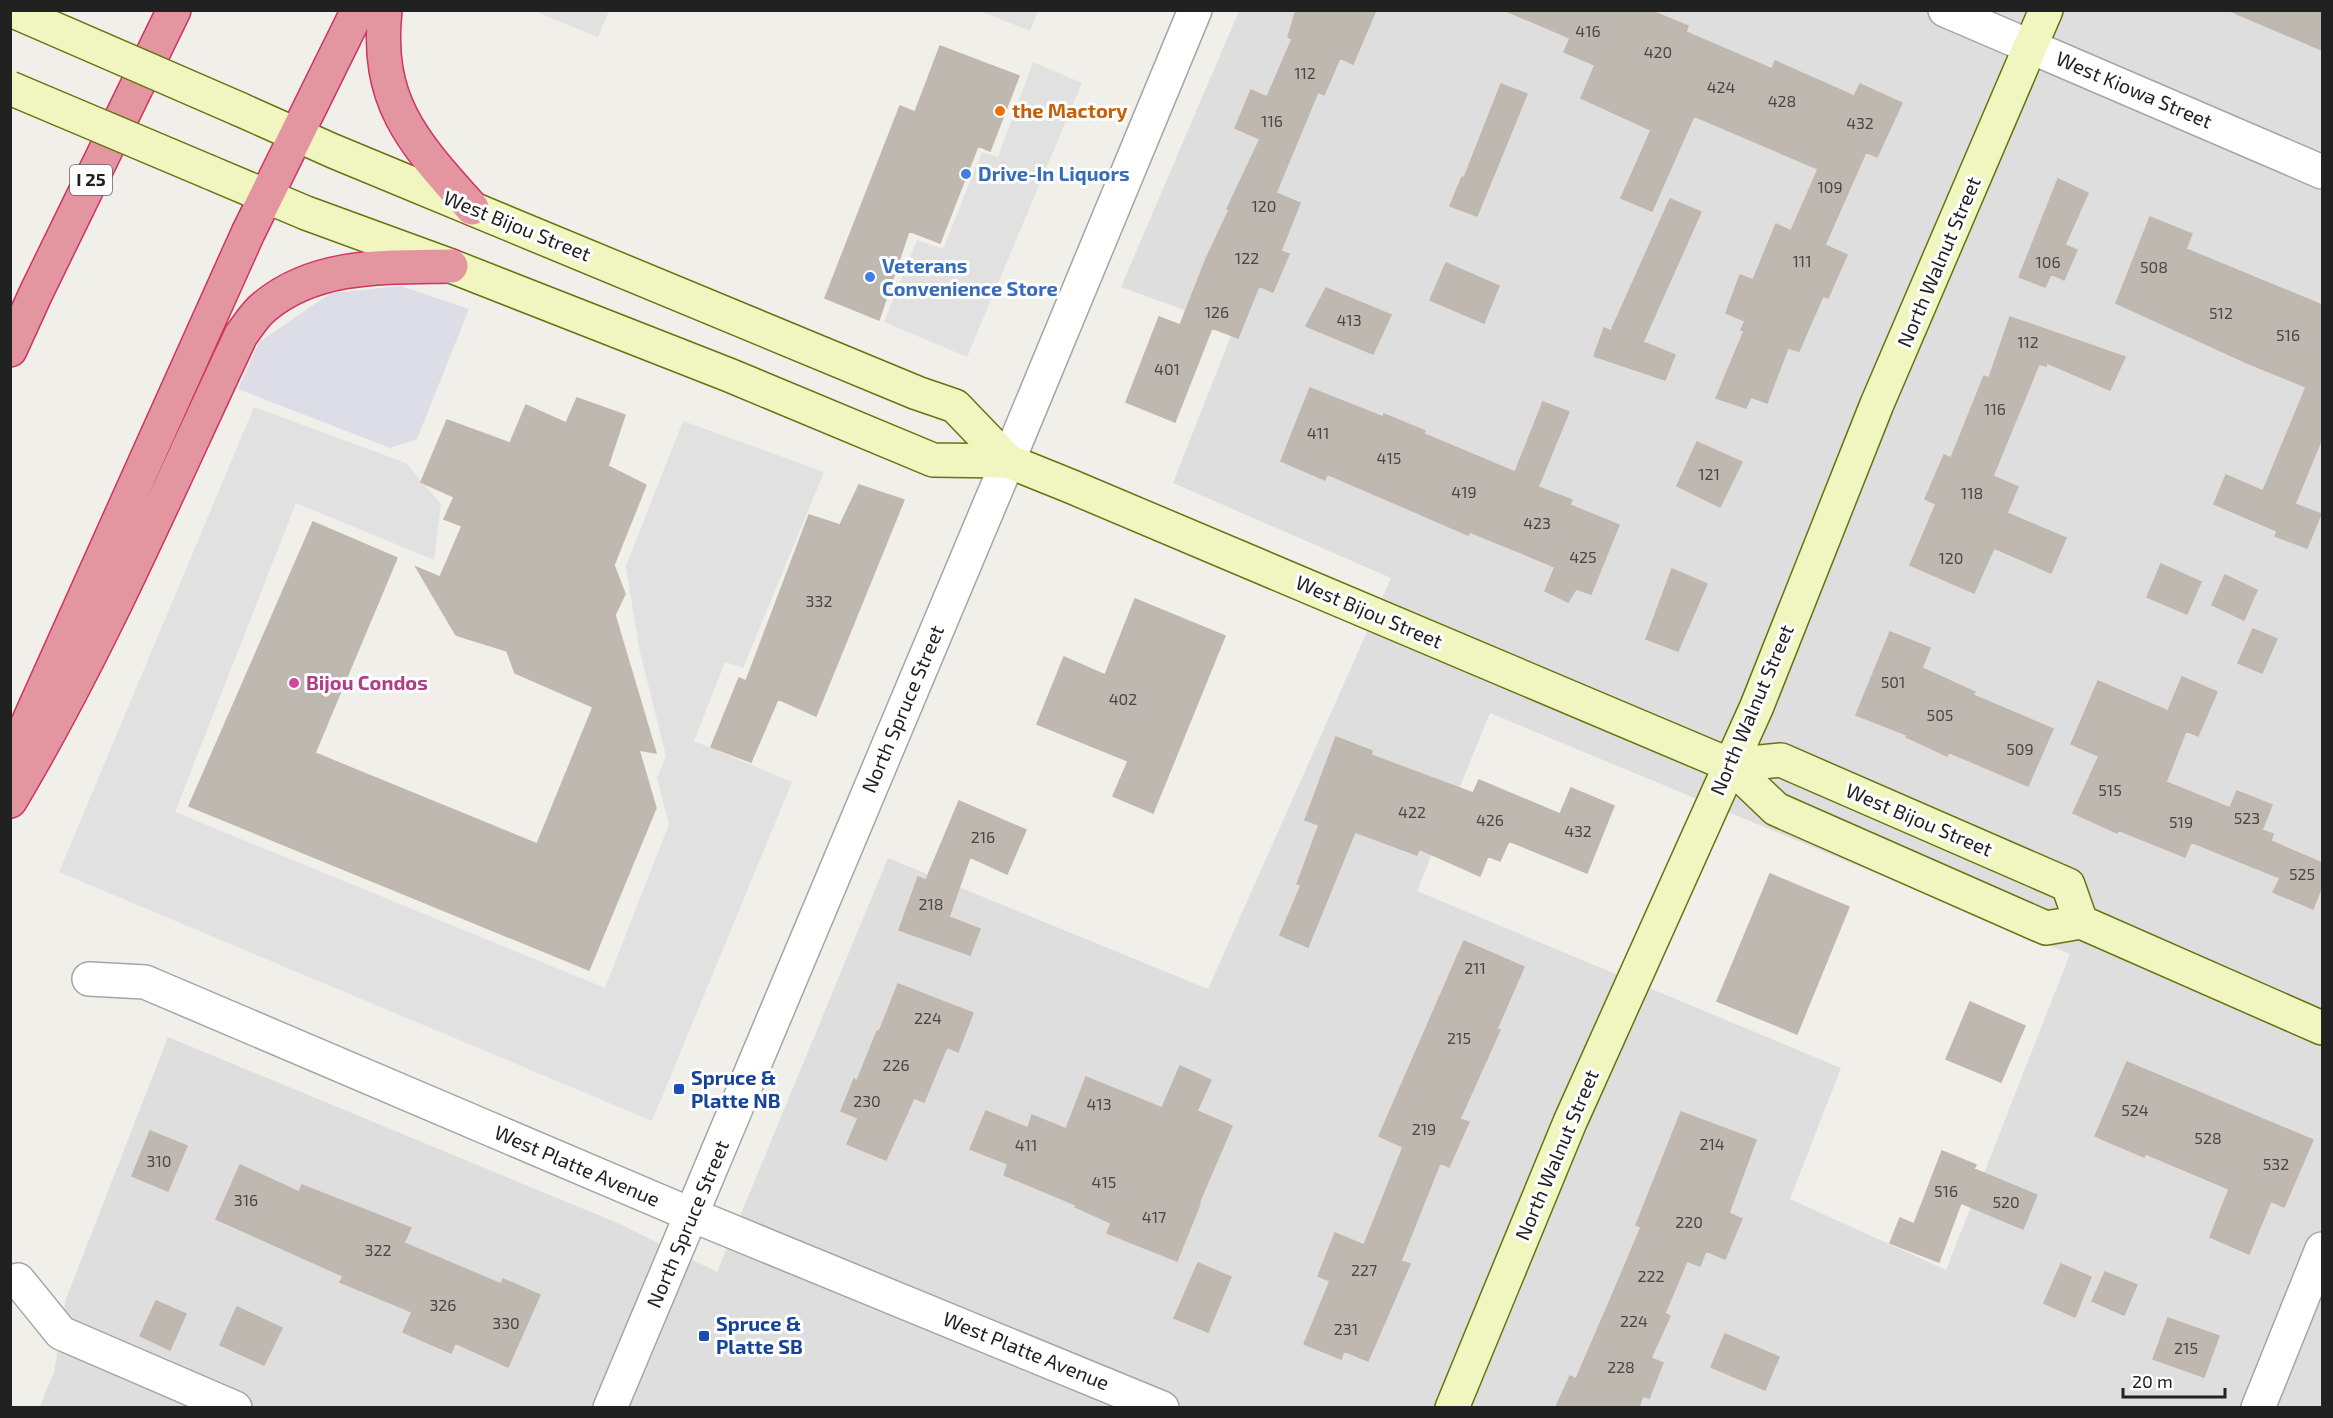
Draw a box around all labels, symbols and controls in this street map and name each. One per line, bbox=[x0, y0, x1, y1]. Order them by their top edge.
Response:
house number: 416 bbox=[1575, 21, 1601, 40]
house number: 420 bbox=[1644, 42, 1672, 61]
street label: West Kiowa Street bbox=[2053, 45, 2216, 133]
house number: 112 bbox=[1294, 63, 1316, 82]
house number: 424 bbox=[1707, 77, 1735, 96]
house number: 428 bbox=[1768, 91, 1796, 110]
place label: the Mactory bbox=[1012, 98, 1128, 123]
marker: the Mactory bbox=[993, 104, 1007, 118]
house number: 116 bbox=[1261, 111, 1283, 130]
house number: 432 bbox=[1846, 113, 1874, 132]
place label: Drive-In Liquors bbox=[978, 161, 1130, 185]
road number: I 25 bbox=[70, 165, 112, 195]
marker: Drive-In Liquors bbox=[959, 167, 973, 181]
street label: North Walnut Street bbox=[1891, 172, 1985, 351]
house number: 109 bbox=[1817, 177, 1843, 196]
street label: West Bijou Street bbox=[440, 185, 595, 266]
house number: 120 bbox=[1251, 196, 1277, 215]
house number: 122 bbox=[1235, 248, 1259, 267]
house number: 111 bbox=[1792, 251, 1812, 270]
house number: 106 bbox=[2035, 252, 2061, 271]
place label: Veterans Convenience Store bbox=[882, 253, 1058, 300]
house number: 508 bbox=[2140, 257, 2168, 276]
marker: Veterans Convenience Store bbox=[863, 270, 877, 284]
house number: 126 bbox=[1205, 302, 1229, 321]
house number: 512 bbox=[2209, 303, 2233, 322]
house number: 413 bbox=[1336, 310, 1362, 329]
house number: 516 bbox=[2276, 325, 2300, 344]
house number: 112 bbox=[2017, 332, 2039, 351]
house number: 401 bbox=[1154, 359, 1180, 378]
house number: 116 bbox=[1984, 399, 2006, 418]
house number: 411 bbox=[1307, 423, 1329, 442]
house number: 415 bbox=[1377, 448, 1401, 467]
house number: 121 bbox=[1698, 464, 1720, 483]
house number: 419 bbox=[1451, 482, 1477, 501]
house number: 118 bbox=[1961, 483, 1983, 502]
house number: 423 bbox=[1523, 513, 1551, 532]
house number: 425 bbox=[1569, 547, 1597, 566]
house number: 120 bbox=[1938, 548, 1964, 567]
street label: West Bijou Street bbox=[1293, 569, 1447, 653]
house number: 332 bbox=[806, 591, 832, 610]
street label: North Walnut Street bbox=[1704, 620, 1798, 799]
street label: North Spruce Street bbox=[856, 621, 948, 796]
place label: Bijou Condos bbox=[306, 670, 428, 694]
house number: 501 bbox=[1881, 672, 1905, 691]
marker: Bijou Condos bbox=[287, 676, 301, 690]
house number: 402 bbox=[1109, 689, 1137, 708]
house number: 505 bbox=[1927, 705, 1953, 724]
house number: 509 bbox=[2006, 739, 2034, 758]
street label: West Bijou Street bbox=[1843, 777, 1997, 861]
house number: 515 bbox=[2098, 780, 2122, 799]
house number: 422 bbox=[1398, 802, 1426, 821]
house number: 523 bbox=[2234, 808, 2260, 827]
house number: 426 bbox=[1476, 810, 1504, 829]
house number: 519 bbox=[2169, 812, 2193, 831]
house number: 432 bbox=[1564, 821, 1592, 840]
house number: 216 bbox=[971, 827, 995, 846]
house number: 525 bbox=[2289, 864, 2315, 883]
house number: 218 bbox=[918, 894, 944, 913]
house number: 211 bbox=[1464, 958, 1486, 977]
house number: 224 bbox=[914, 1008, 942, 1027]
house number: 215 bbox=[1447, 1028, 1471, 1047]
house number: 226 bbox=[882, 1055, 910, 1074]
place label: Spruce & Platte NB bbox=[691, 1065, 781, 1112]
street label: North Walnut Street bbox=[1509, 1065, 1603, 1244]
marker: Spruce & Platte NB bbox=[672, 1082, 686, 1096]
house number: 230 bbox=[853, 1091, 881, 1110]
house number: 413 bbox=[1086, 1094, 1112, 1113]
house number: 524 bbox=[2121, 1100, 2149, 1119]
street label: West Platte Avenue bbox=[491, 1119, 664, 1211]
house number: 219 bbox=[1412, 1119, 1436, 1138]
house number: 528 bbox=[2194, 1128, 2222, 1147]
house number: 214 bbox=[1699, 1134, 1725, 1153]
house number: 411 bbox=[1015, 1135, 1037, 1154]
street label: North Spruce Street bbox=[641, 1136, 733, 1311]
house number: 310 bbox=[147, 1151, 171, 1170]
house number: 532 bbox=[2263, 1154, 2289, 1173]
house number: 415 bbox=[1092, 1172, 1116, 1191]
house number: 516 bbox=[1934, 1181, 1958, 1200]
house number: 316 bbox=[234, 1190, 258, 1209]
house number: 520 bbox=[1992, 1192, 2020, 1211]
house number: 417 bbox=[1142, 1207, 1166, 1226]
house number: 220 bbox=[1675, 1212, 1703, 1231]
house number: 322 bbox=[365, 1240, 391, 1259]
house number: 227 bbox=[1351, 1260, 1377, 1279]
house number: 222 bbox=[1638, 1266, 1664, 1285]
house number: 326 bbox=[429, 1295, 457, 1314]
street label: West Platte Avenue bbox=[940, 1306, 1113, 1394]
place label: Spruce & Platte SB bbox=[716, 1311, 803, 1358]
house number: 224 bbox=[1620, 1311, 1648, 1330]
house number: 330 bbox=[492, 1313, 520, 1332]
house number: 231 bbox=[1334, 1319, 1358, 1338]
marker: Spruce & Platte SB bbox=[697, 1329, 711, 1343]
house number: 215 bbox=[2174, 1338, 2198, 1357]
house number: 228 bbox=[1607, 1357, 1635, 1376]
scale bar bbox=[2123, 1361, 2225, 1399]
text: 20 m bbox=[2132, 1370, 2173, 1392]

